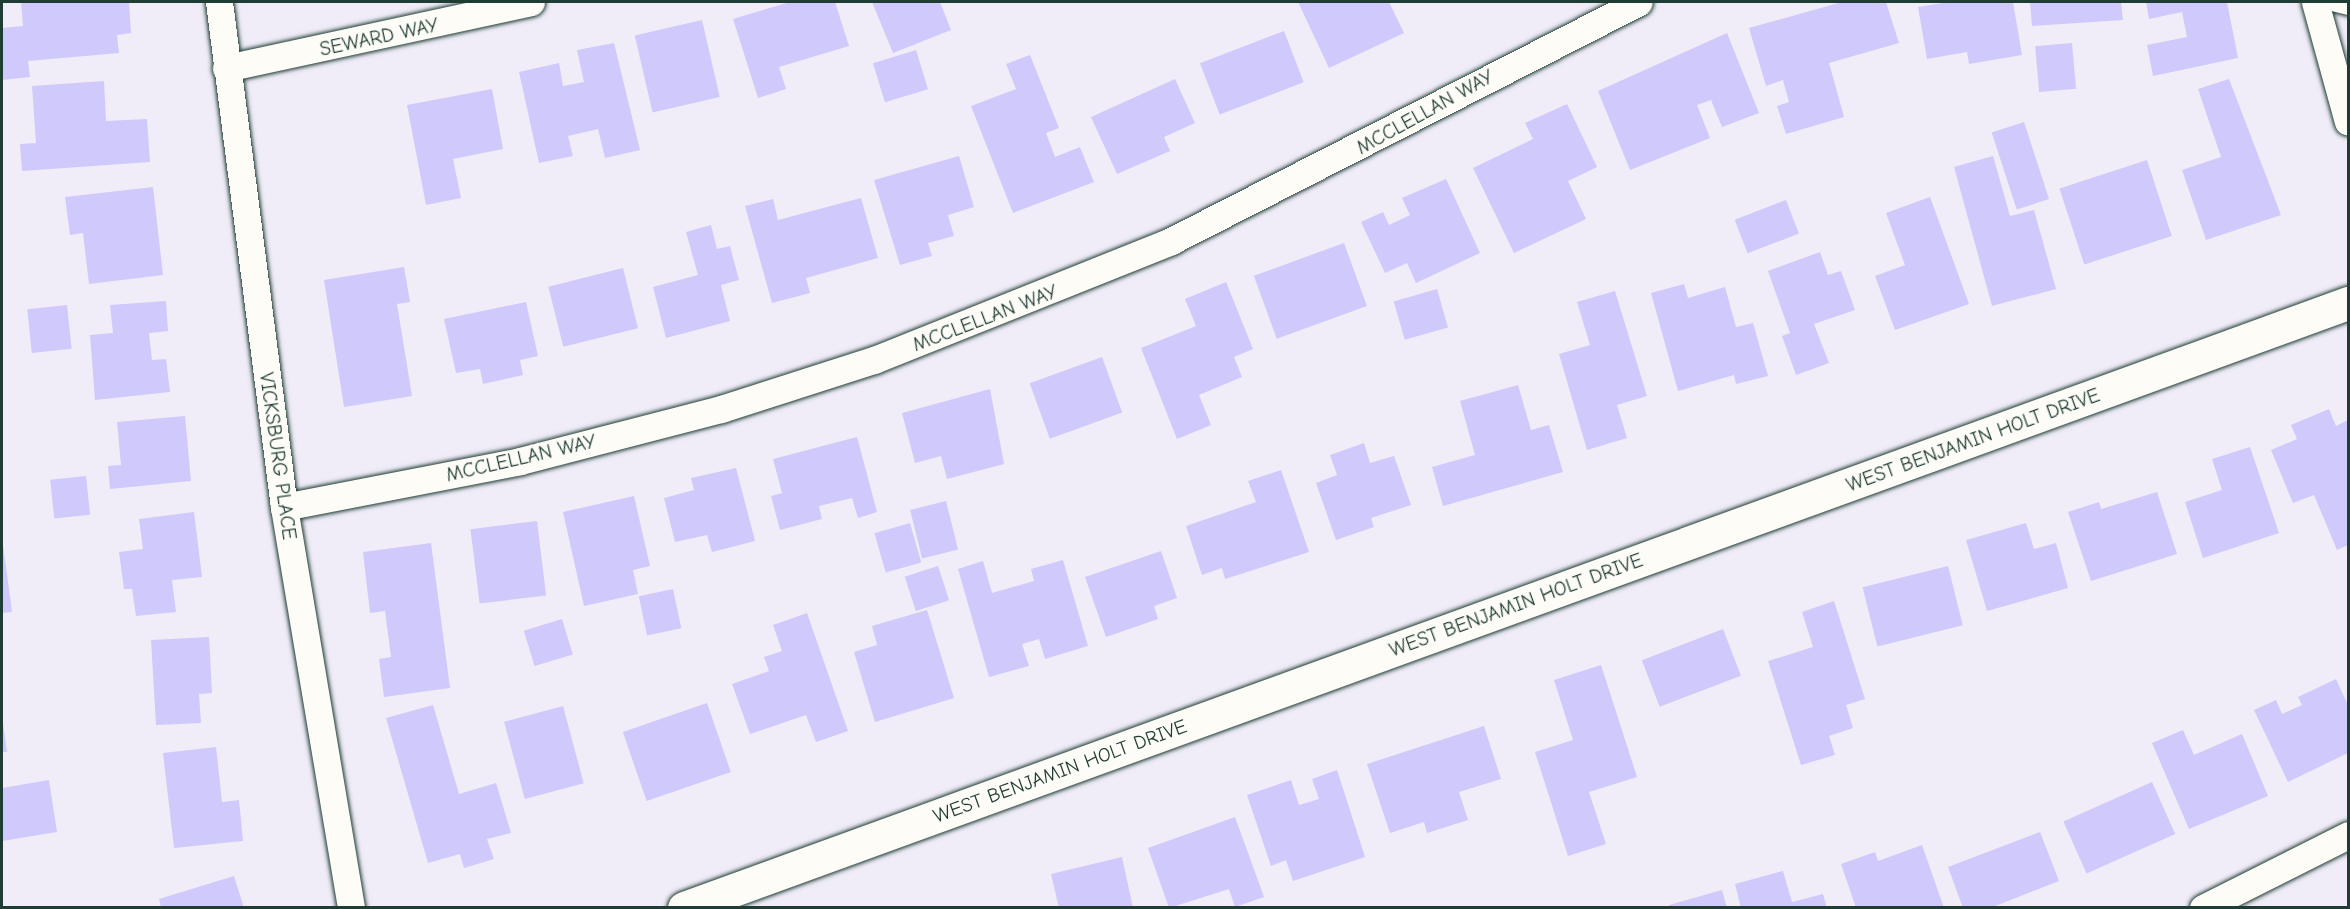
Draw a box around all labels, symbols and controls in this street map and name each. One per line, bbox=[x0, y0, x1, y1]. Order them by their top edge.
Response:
street label: SEWARD WAY bbox=[317, 13, 441, 61]
street label: MCCLELLAN WAY bbox=[1352, 64, 1498, 160]
street label: MCCLELLAN WAY bbox=[909, 279, 1061, 357]
street label: VICKSBURG PLACE bbox=[254, 371, 302, 541]
street label: WEST BENJAMIN HOLT DRIVE bbox=[1843, 383, 2103, 497]
street label: MCCLELLAN WAY bbox=[444, 429, 598, 487]
street label: WEST BENJAMIN HOLT DRIVE bbox=[1386, 548, 1646, 662]
street label: WEST BENJAMIN HOLT DRIVE bbox=[930, 714, 1190, 828]

